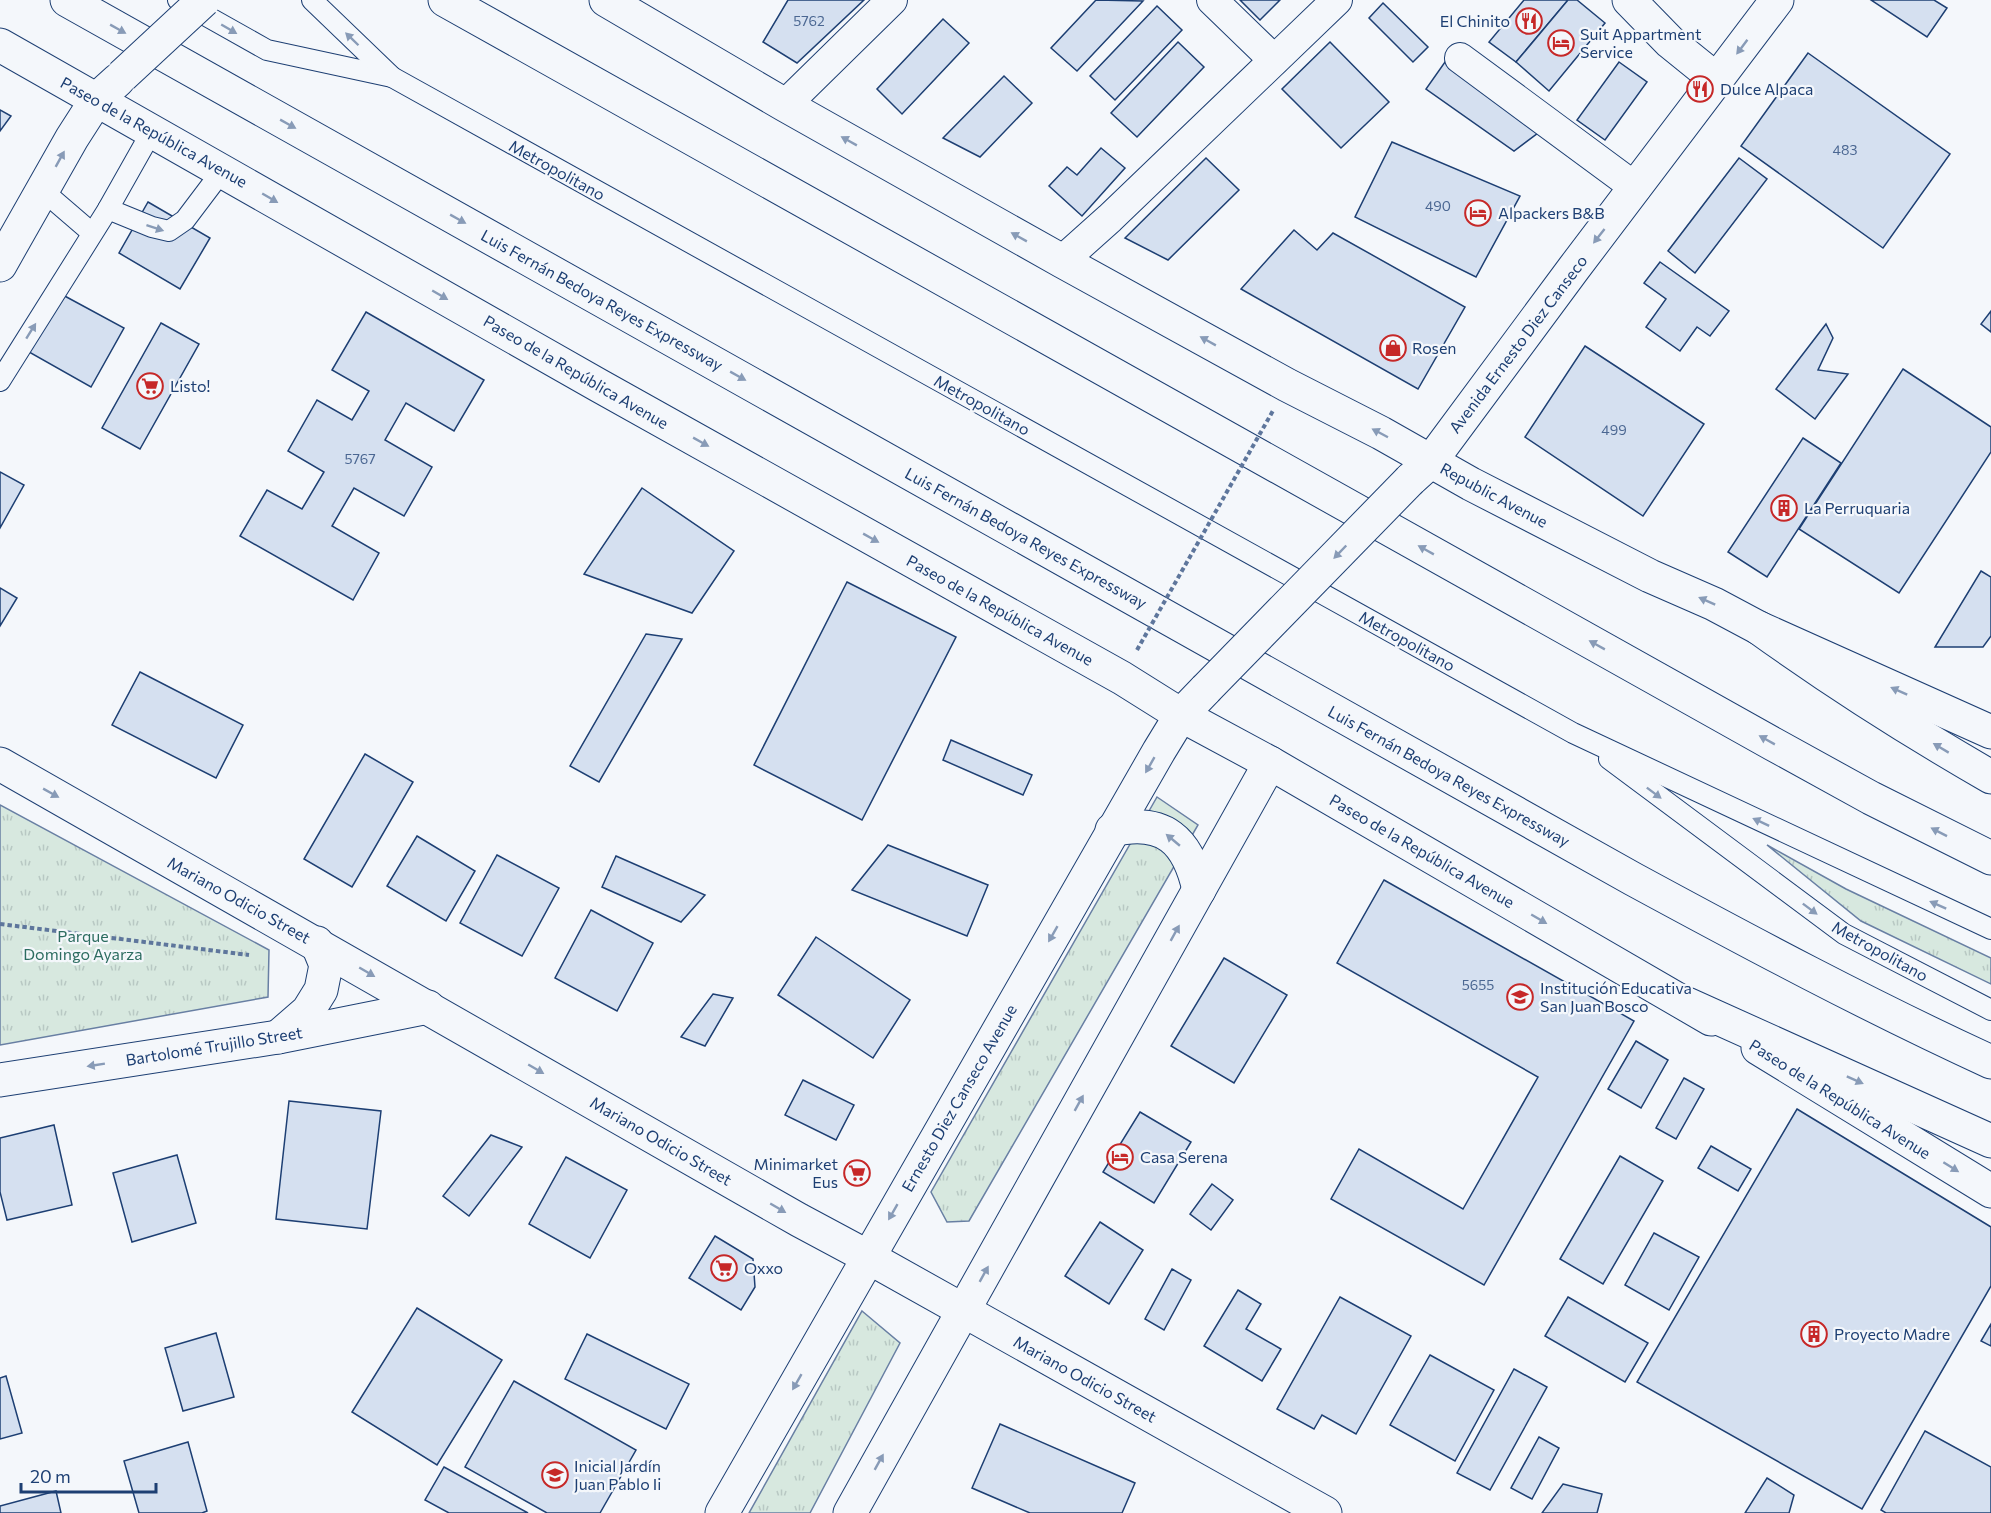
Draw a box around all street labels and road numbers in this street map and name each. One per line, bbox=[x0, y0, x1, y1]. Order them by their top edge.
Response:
street label: Paseo de la República Avenue bbox=[58, 72, 251, 191]
street label: Metropolitano bbox=[506, 135, 609, 204]
street label: Luis Fernán Bedoya Reyes Expressway bbox=[478, 225, 726, 374]
street label: Avenida Ernesto Diez Canseco bbox=[1445, 251, 1591, 436]
street label: Paseo de la República Avenue bbox=[480, 311, 672, 432]
street label: Metropolitano bbox=[931, 370, 1034, 439]
street label: Republic Avenue bbox=[1437, 458, 1551, 531]
street label: Luis Fernán Bedoya Reyes Expressway bbox=[902, 463, 1150, 612]
street label: Paseo de la República Avenue bbox=[904, 550, 1097, 669]
street label: Metropolitano bbox=[1356, 606, 1459, 675]
street label: Luis Fernán Bedoya Reyes Expressway bbox=[1325, 701, 1573, 850]
street label: Paseo de la República Avenue bbox=[1326, 790, 1518, 911]
street label: Mariano Odicio Street bbox=[164, 852, 314, 947]
street label: Metropolitano bbox=[1829, 916, 1932, 985]
street label: Ernesto Diez Canseco Avenue bbox=[897, 1001, 1020, 1195]
street label: Bartolomé Trujillo Street bbox=[124, 1022, 304, 1069]
street label: Paseo de la República Avenue bbox=[1746, 1035, 1934, 1162]
street label: Mariano Odicio Street bbox=[587, 1092, 736, 1189]
street label: Mariano Odicio Street bbox=[1010, 1331, 1160, 1426]

